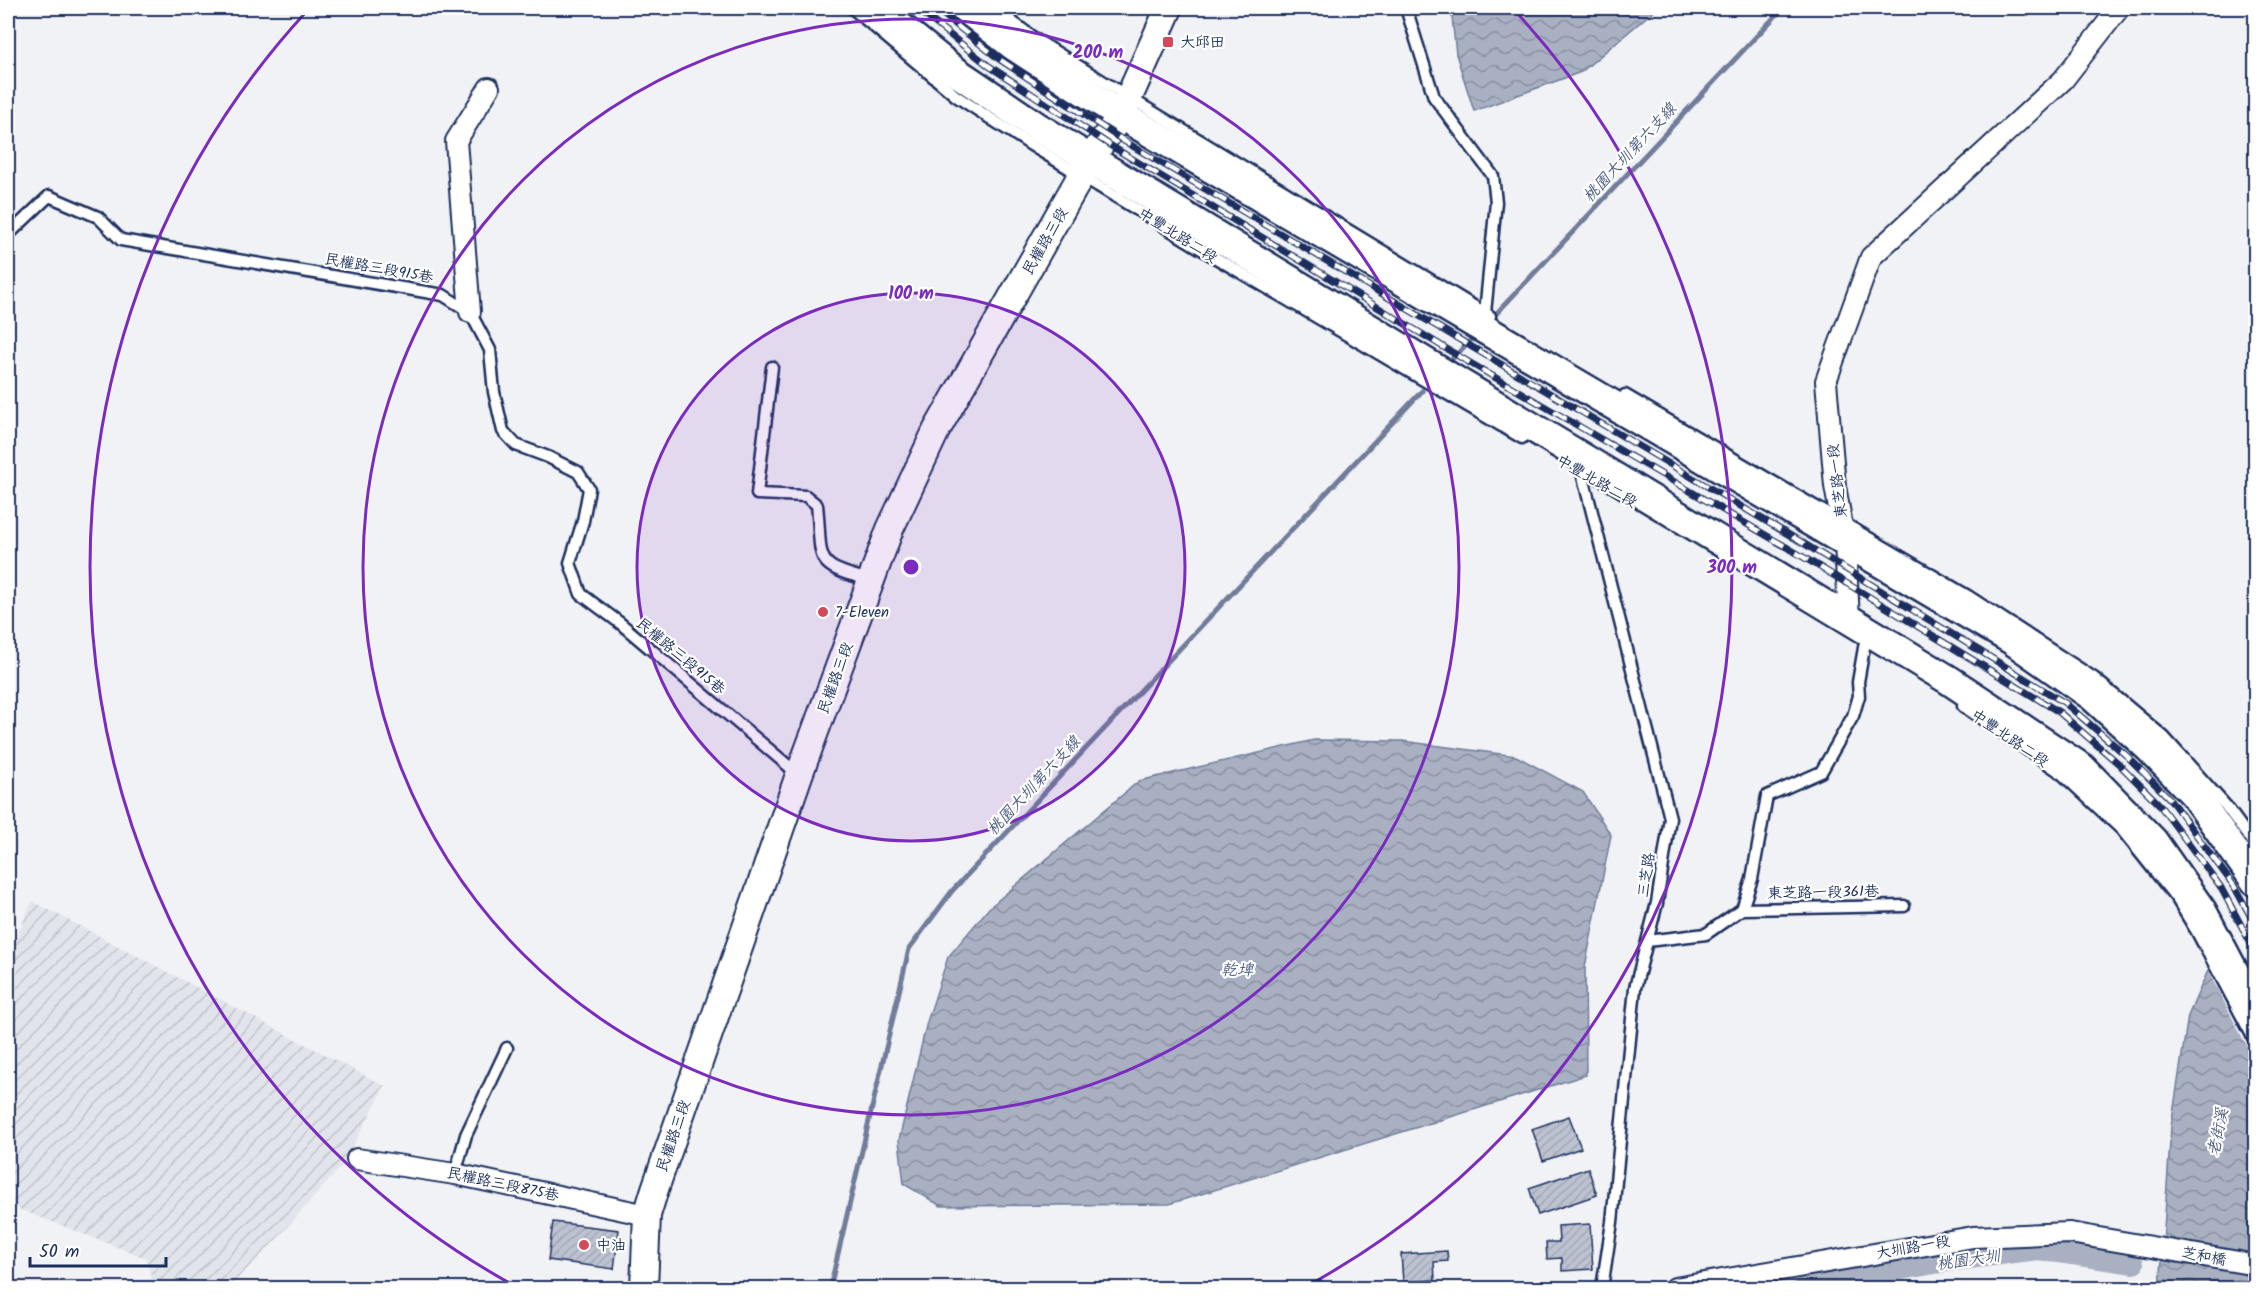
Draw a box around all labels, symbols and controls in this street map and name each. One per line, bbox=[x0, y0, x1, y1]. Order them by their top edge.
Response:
place label: 大邱田 bbox=[1180, 31, 1225, 55]
marker: 大邱田 bbox=[1161, 35, 1175, 49]
text: 200 m bbox=[1073, 39, 1124, 68]
water label: 桃園大圳第六支線 bbox=[1577, 97, 1684, 208]
street label: 中豐北路二段 bbox=[1133, 202, 1222, 270]
street label: 民權路三段 bbox=[1017, 203, 1075, 280]
street label: 民權路三段915巷 bbox=[323, 248, 435, 290]
text: 100 m bbox=[888, 280, 934, 309]
street label: 東芝路一段 bbox=[1822, 442, 1854, 520]
street label: 中豐北路二段 bbox=[1552, 449, 1641, 515]
text: 300 m bbox=[1706, 554, 1757, 583]
centre of rings bbox=[901, 557, 921, 577]
place label: 7-Eleven bbox=[835, 601, 889, 625]
marker: 7-Eleven bbox=[816, 605, 830, 619]
street label: 民權路三段915巷 bbox=[630, 612, 730, 701]
street label: 民權路三段 bbox=[812, 639, 860, 718]
street label: 中豐北路二段 bbox=[1965, 704, 2053, 774]
water label: 桃園大圳第六支線 bbox=[981, 730, 1088, 841]
street label: 三芝路 bbox=[1632, 851, 1662, 899]
street label: 東芝路一段361巷 bbox=[1767, 880, 1879, 906]
water label: 乾埤 bbox=[1221, 958, 1255, 983]
street label: 民權路三段 bbox=[650, 1097, 698, 1176]
water label: 老街溪 bbox=[2202, 1105, 2236, 1158]
street label: 民權路三段875巷 bbox=[445, 1161, 561, 1209]
scale bar bbox=[30, 1230, 166, 1268]
street label: 大圳路一段 bbox=[1874, 1230, 1952, 1266]
place label: 中油 bbox=[596, 1234, 626, 1258]
text: 50 m bbox=[39, 1238, 79, 1267]
marker: 中油 bbox=[577, 1238, 591, 1252]
street label: 芝和橋 bbox=[2180, 1241, 2228, 1273]
water label: 桃園大圳 bbox=[1935, 1243, 2004, 1277]

